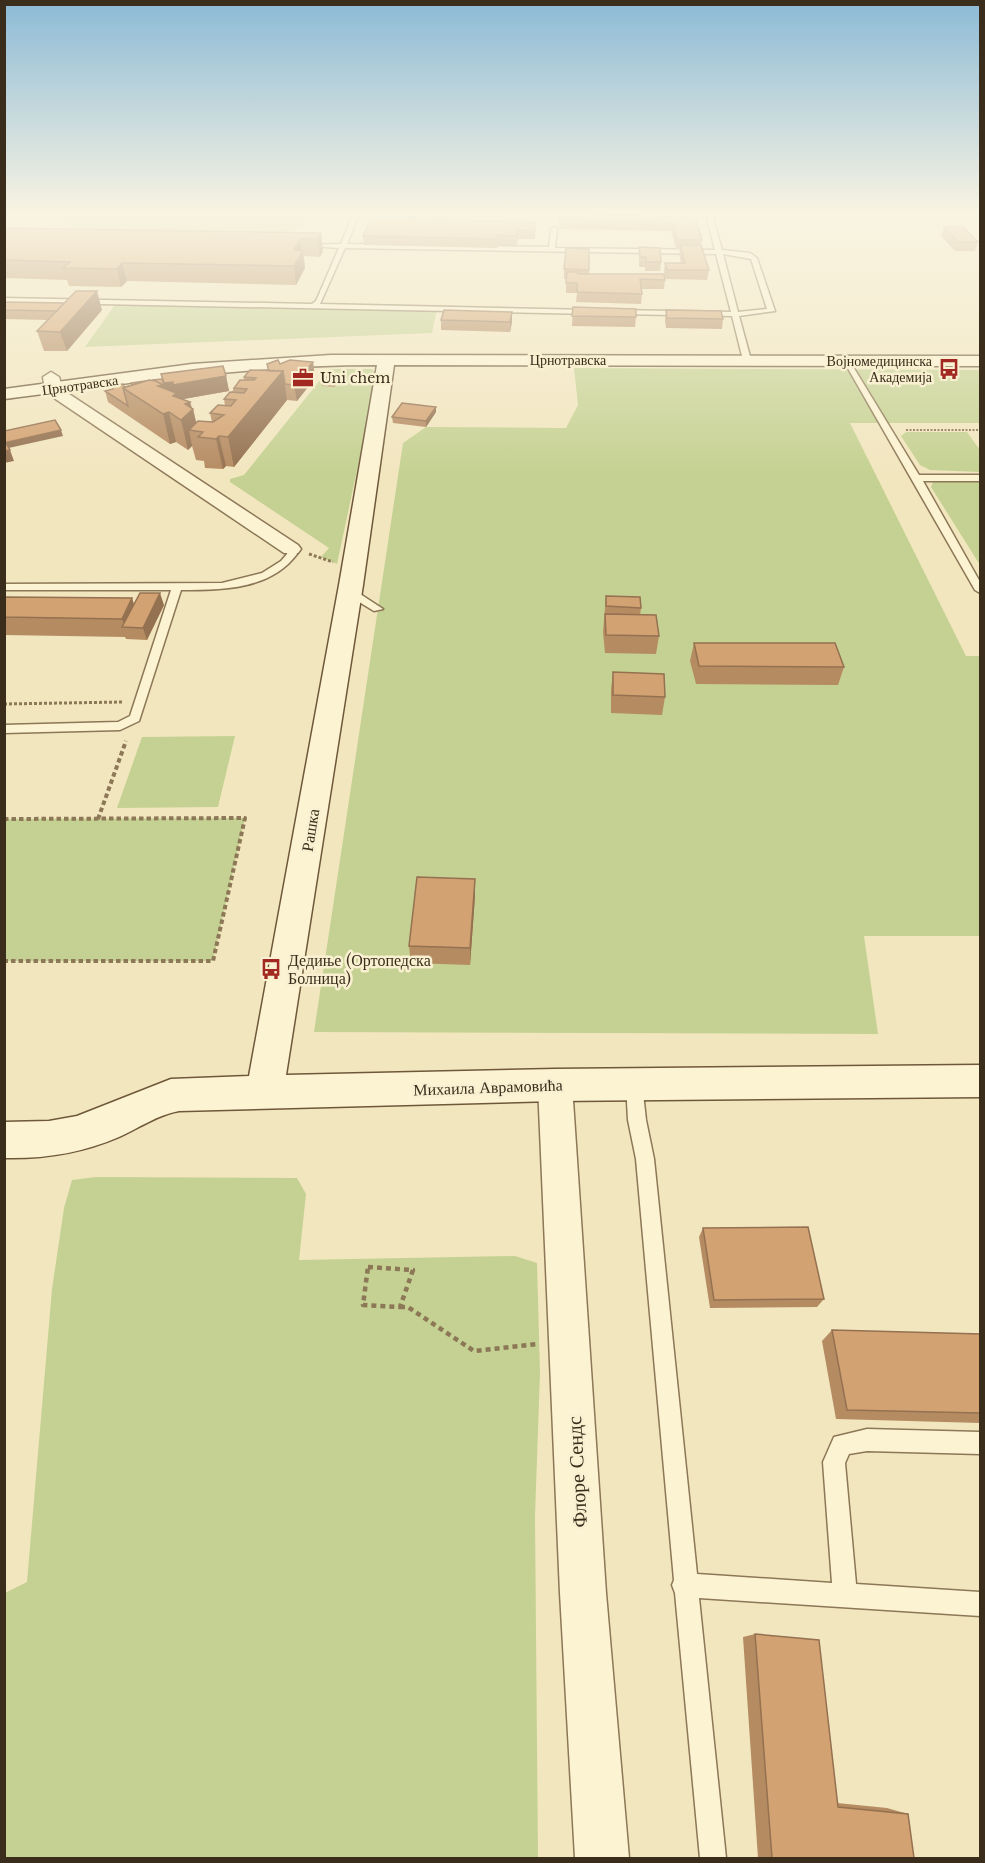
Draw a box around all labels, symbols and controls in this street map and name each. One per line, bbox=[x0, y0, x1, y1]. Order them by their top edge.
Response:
street label: Црнотравска bbox=[530, 351, 607, 369]
place label: Војномедицинска Академија bbox=[827, 352, 933, 386]
bus stop icon: Војномедицинска Академија bbox=[937, 357, 961, 381]
office icon: Uni chem bbox=[291, 366, 315, 390]
place label: Uni chem bbox=[320, 369, 390, 387]
street label: Црнотравска bbox=[41, 371, 120, 399]
street label: Рашка bbox=[297, 807, 323, 853]
place label: Дедиње (Ортопедска Болница) bbox=[288, 950, 431, 988]
bus stop icon: Дедиње (Ортопедска Болница) bbox=[259, 957, 283, 981]
street label: Михаила Аврамовића bbox=[413, 1074, 563, 1100]
street label: Флоре Сендс bbox=[562, 1416, 592, 1528]

